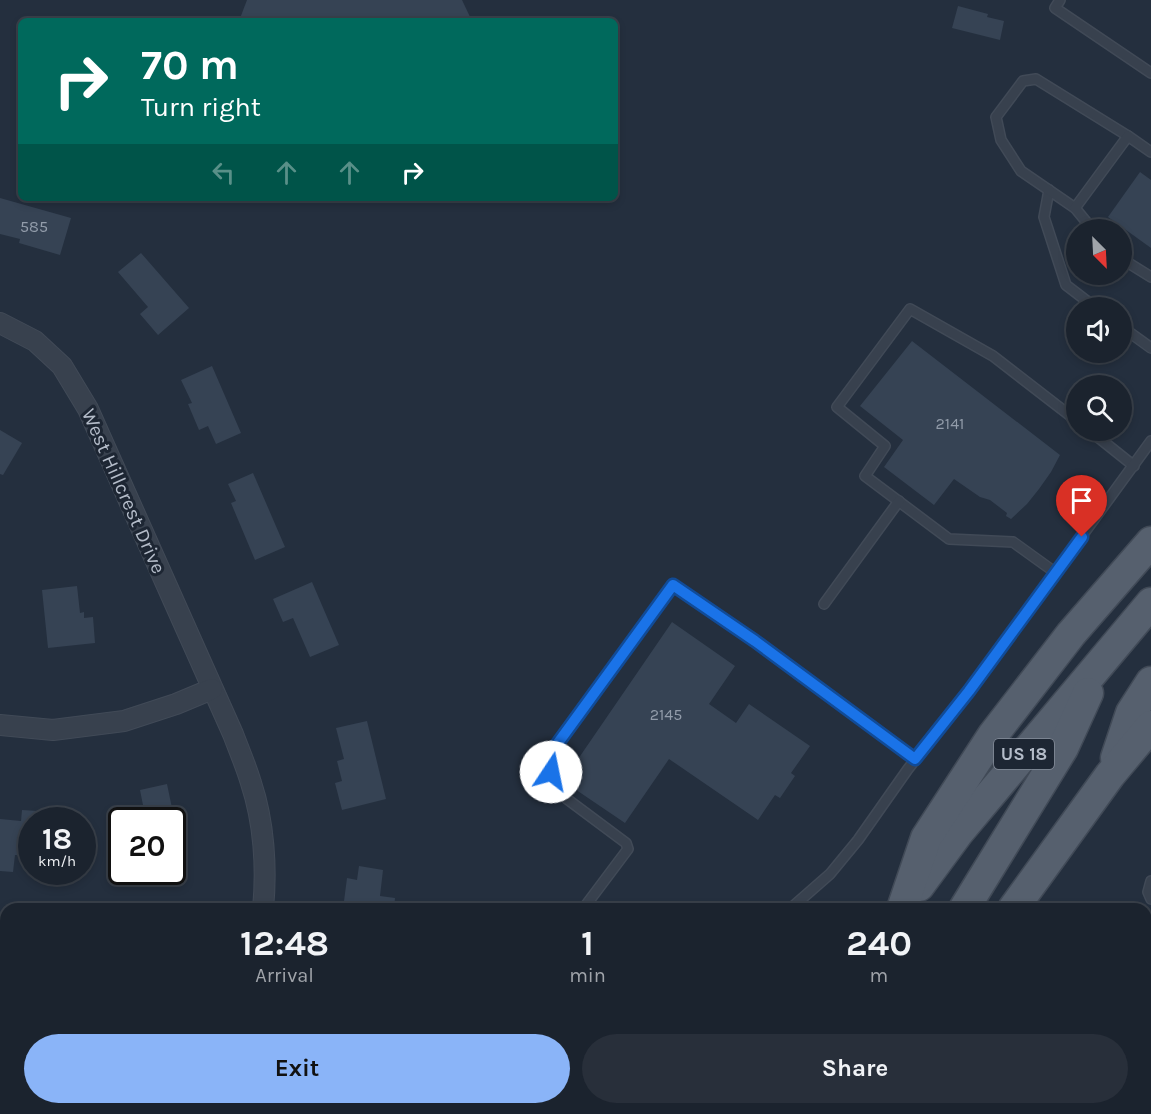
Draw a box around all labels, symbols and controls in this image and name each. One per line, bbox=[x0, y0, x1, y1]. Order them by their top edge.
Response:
text: 70 m bbox=[141, 40, 239, 90]
icon: right bbox=[42, 42, 120, 120]
text: Turn right bbox=[141, 91, 261, 123]
icon: left bbox=[207, 156, 240, 189]
icon: ahead bbox=[270, 156, 303, 189]
icon: ahead bbox=[333, 156, 366, 189]
icon: right bbox=[396, 156, 429, 189]
house number: 585 bbox=[20, 217, 48, 236]
north arrow bbox=[1066, 219, 1132, 285]
map controls bbox=[1066, 219, 1132, 441]
button: sound bbox=[1066, 297, 1132, 363]
button: search bbox=[1066, 375, 1132, 441]
street label: West Hillcrest Drive bbox=[77, 405, 170, 577]
house number: 2141 bbox=[936, 414, 964, 433]
pin bbox=[1056, 475, 1107, 537]
icon: arrive bbox=[1065, 484, 1098, 517]
house number: 2145 bbox=[650, 705, 682, 724]
road number: US 18 bbox=[994, 739, 1054, 769]
position arrow bbox=[519, 740, 583, 804]
speed limit sign: 20 bbox=[108, 807, 186, 885]
text: 18 bbox=[42, 821, 72, 857]
text: km/h bbox=[38, 852, 76, 870]
text: 12:48 bbox=[240, 922, 329, 964]
text: 1 bbox=[581, 922, 594, 964]
text: 240 bbox=[846, 922, 912, 964]
text: Arrival bbox=[255, 964, 314, 987]
text: min bbox=[569, 964, 606, 987]
text: m bbox=[870, 964, 888, 987]
button: Exit bbox=[24, 1034, 570, 1103]
button: Share bbox=[582, 1034, 1128, 1103]

